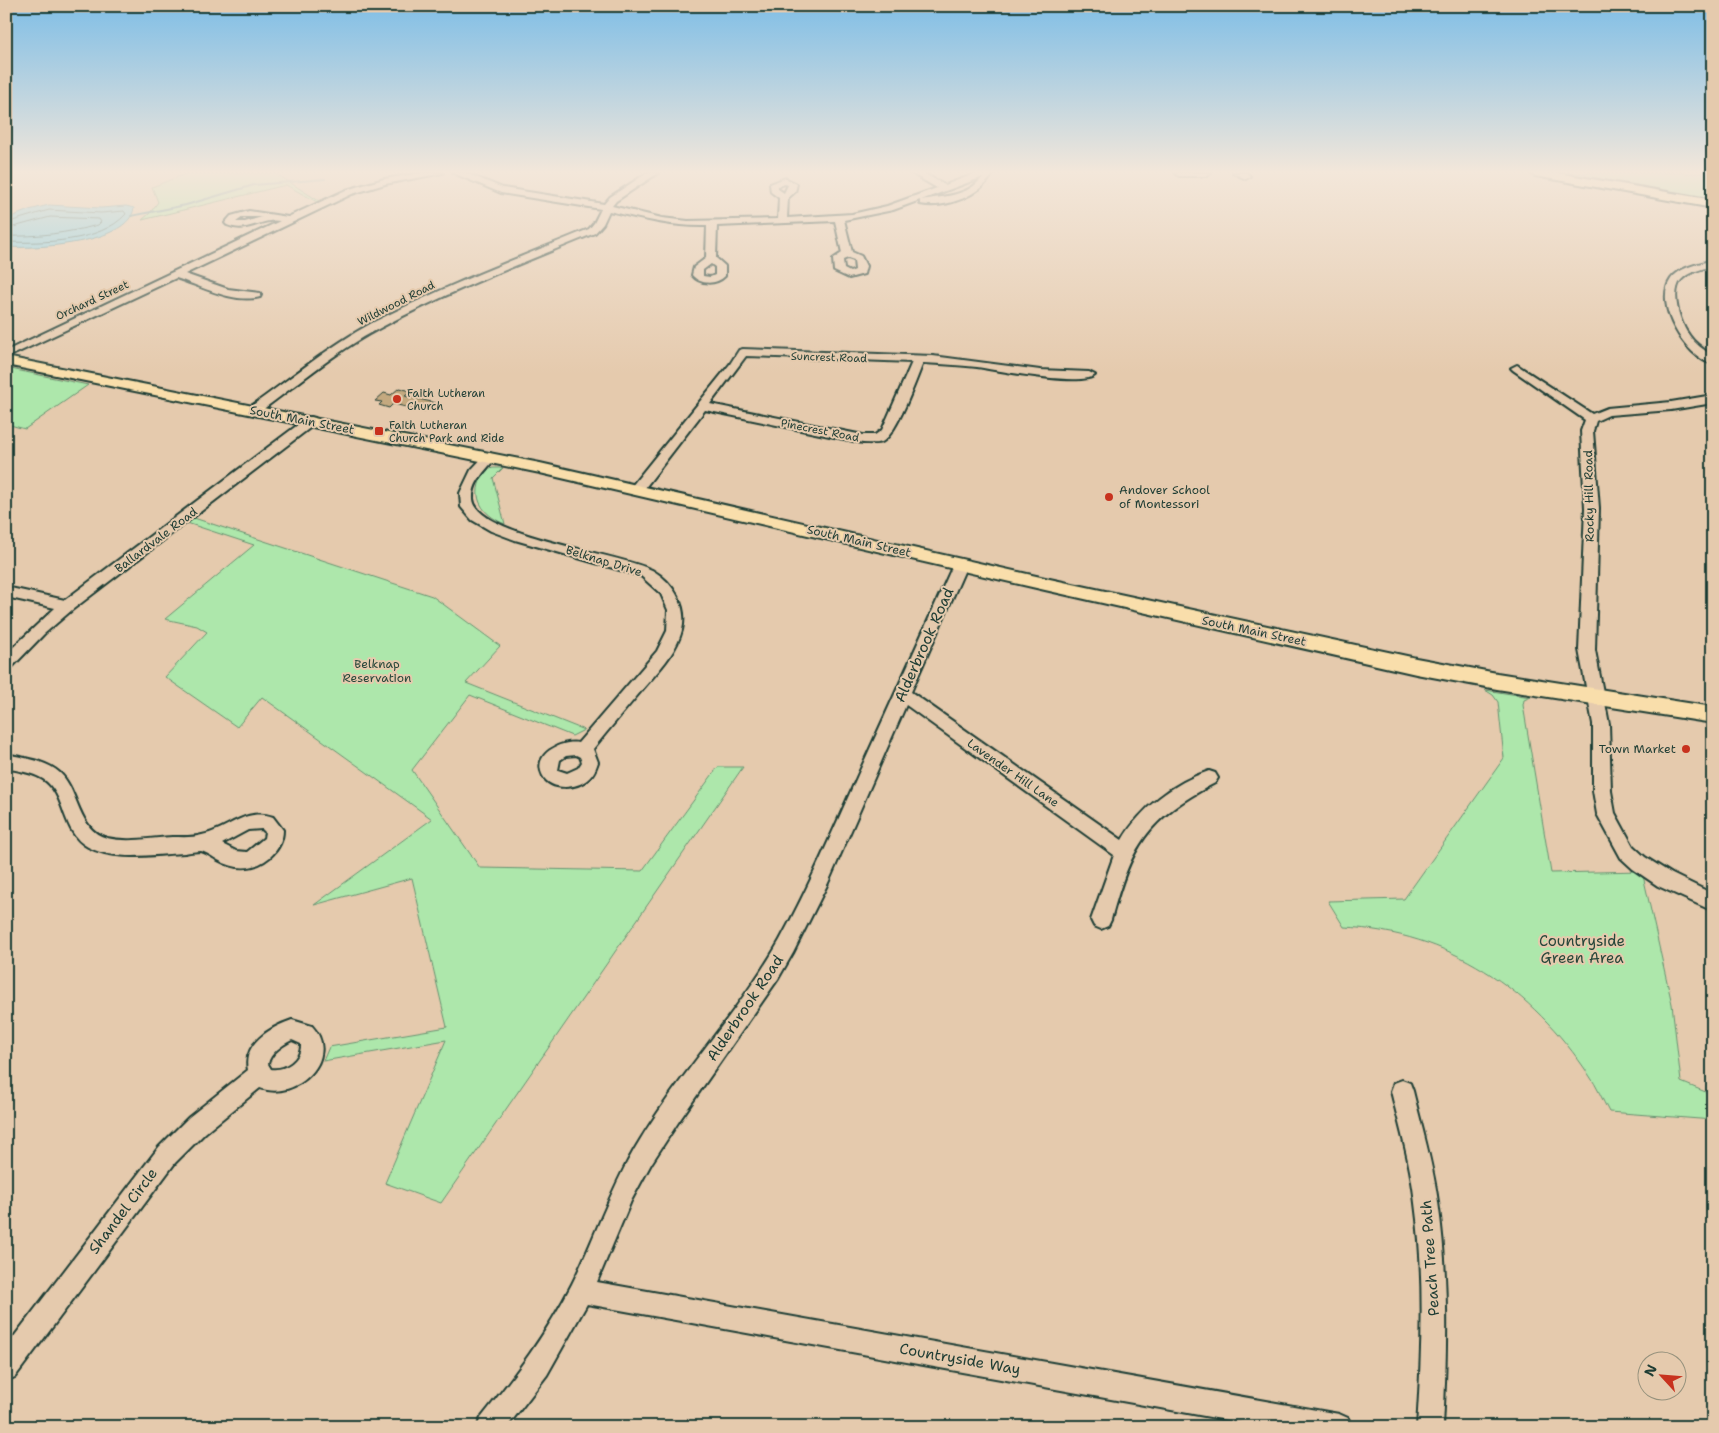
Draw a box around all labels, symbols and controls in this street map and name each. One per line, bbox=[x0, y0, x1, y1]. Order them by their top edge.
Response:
street label: Orchard Street bbox=[53, 277, 131, 324]
street label: Wildwood Road bbox=[355, 278, 437, 329]
street label: Suncrest Road bbox=[791, 349, 867, 366]
place label: Faith Lutheran Church bbox=[407, 386, 485, 414]
marker: Faith Lutheran Church bbox=[391, 393, 403, 405]
street label: South Main Street bbox=[248, 402, 356, 438]
street label: Pinecrest Road bbox=[779, 416, 860, 445]
place label: Faith Lutheran Church Park and Ride bbox=[389, 418, 504, 446]
marker: Faith Lutheran Church Park and Ride bbox=[373, 425, 385, 437]
street label: Rocky Hill Road bbox=[1580, 449, 1598, 542]
place label: Andover School of Montessori bbox=[1119, 482, 1210, 512]
marker: Andover School of Montessori bbox=[1103, 491, 1115, 503]
street label: Ballardvale Road bbox=[111, 503, 201, 576]
street label: South Main Street bbox=[805, 521, 913, 561]
street label: Belknap Drive bbox=[564, 542, 644, 580]
street label: Alderbrook Road bbox=[890, 584, 959, 706]
street label: South Main Street bbox=[1200, 612, 1308, 650]
park label: Belknap Reservation bbox=[343, 656, 411, 686]
street label: Lavender Hill Lane bbox=[964, 735, 1062, 811]
place label: Town Market bbox=[1599, 741, 1676, 757]
marker: Town Market bbox=[1680, 743, 1692, 755]
park label: Countryside Green Area bbox=[1539, 931, 1625, 968]
street label: Alderbrook Road bbox=[702, 951, 788, 1065]
street label: Shandel Circle bbox=[84, 1164, 162, 1258]
street label: Peach Tree Path bbox=[1416, 1199, 1444, 1317]
street label: Countryside Way bbox=[898, 1338, 1022, 1380]
north arrow bbox=[1636, 1350, 1686, 1400]
text: N bbox=[1640, 1361, 1661, 1379]

